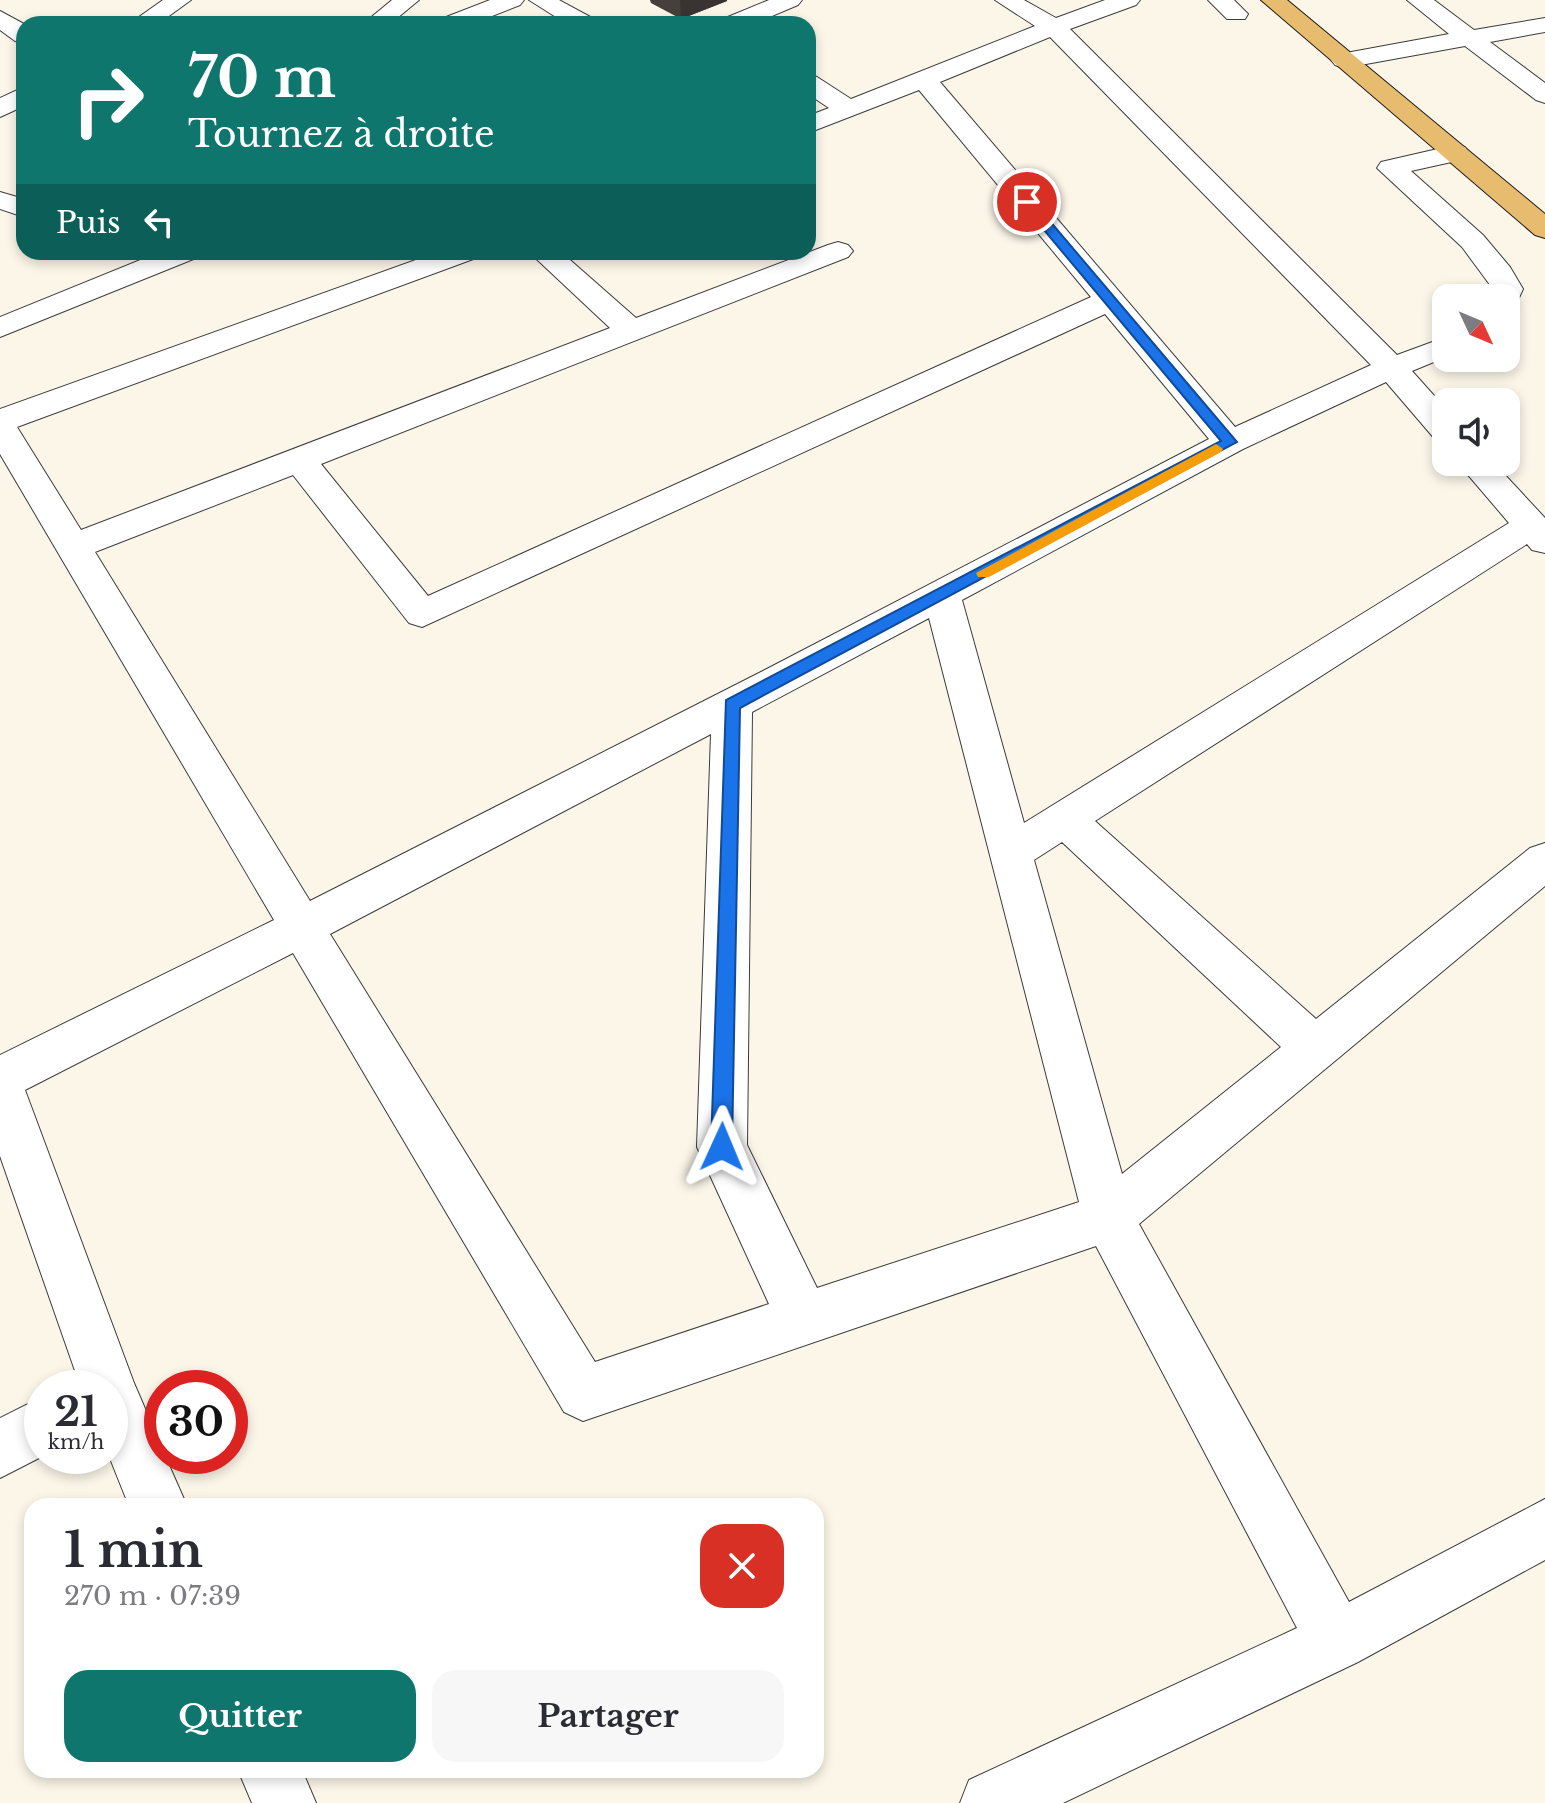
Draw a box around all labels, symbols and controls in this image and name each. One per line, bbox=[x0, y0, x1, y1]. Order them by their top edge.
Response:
text: 70 m bbox=[188, 43, 336, 112]
icon: right bbox=[56, 48, 160, 152]
text: Tournez à droite bbox=[188, 112, 495, 157]
pin bbox=[993, 168, 1061, 236]
icon: arrive bbox=[1005, 180, 1049, 224]
icon: left bbox=[137, 200, 181, 244]
text: Puis bbox=[56, 204, 121, 241]
north arrow bbox=[1432, 284, 1520, 372]
map controls bbox=[1432, 284, 1520, 476]
button: sound bbox=[1432, 388, 1520, 476]
position arrow bbox=[680, 1105, 764, 1189]
speed limit sign: 30 bbox=[144, 1370, 248, 1474]
text: 21 bbox=[54, 1387, 98, 1437]
text: km/h bbox=[48, 1430, 104, 1454]
text: 1 min bbox=[64, 1520, 203, 1580]
button: close bbox=[700, 1524, 784, 1608]
text: 270 m · 07:39 bbox=[64, 1580, 241, 1612]
button: Quitter bbox=[64, 1670, 416, 1762]
button: Partager bbox=[432, 1670, 784, 1762]

